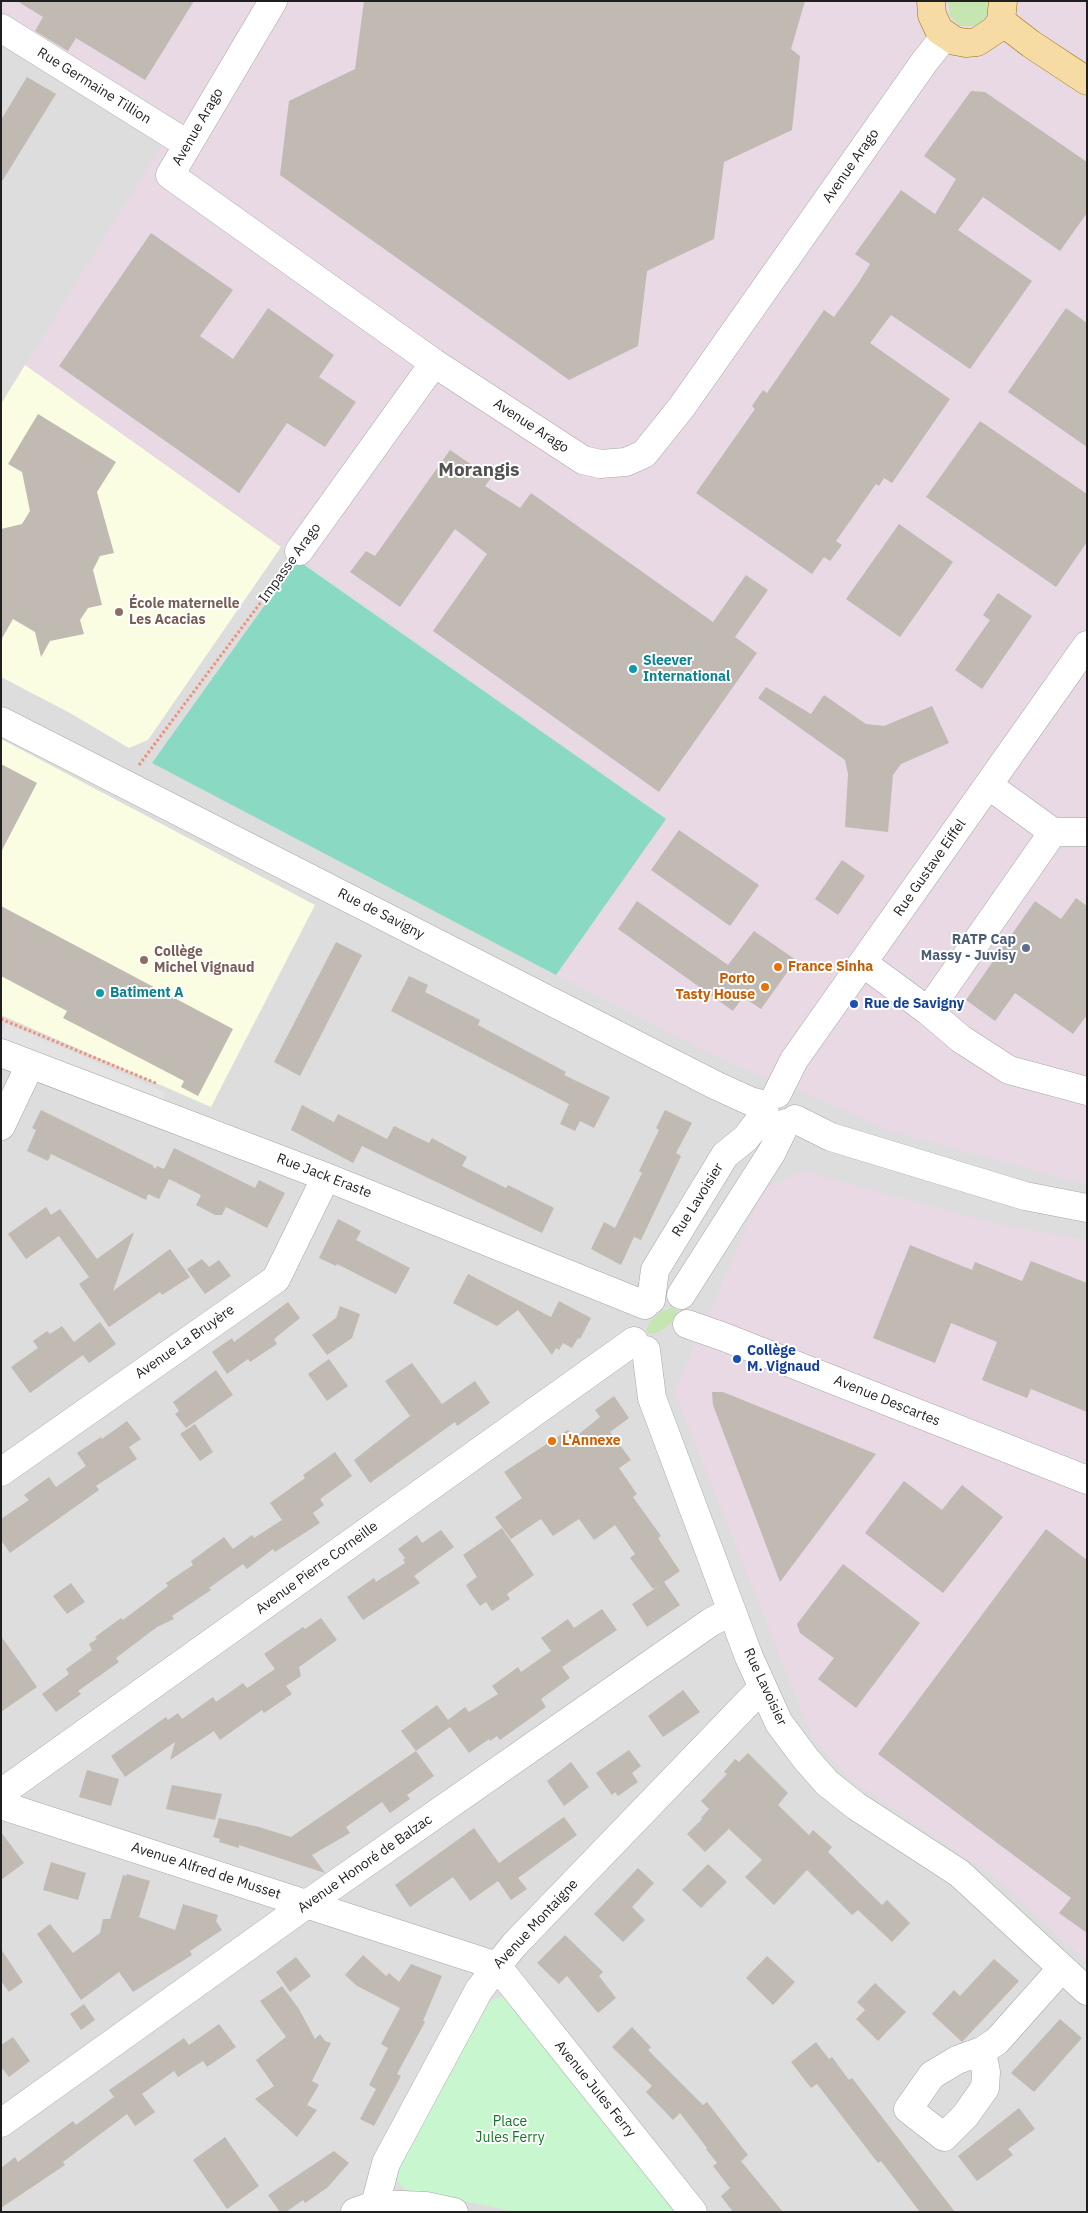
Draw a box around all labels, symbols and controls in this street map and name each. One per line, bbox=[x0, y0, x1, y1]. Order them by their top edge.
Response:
street label: Rue Germaine Tillion bbox=[34, 44, 154, 128]
street label: Avenue Arago bbox=[169, 85, 227, 169]
street label: Avenue Arago bbox=[819, 126, 883, 206]
street label: Avenue Arago bbox=[490, 395, 572, 457]
district label: Morangis bbox=[438, 460, 520, 482]
street label: Impasse Arago bbox=[255, 520, 325, 606]
place label: École maternelle Les Acacias bbox=[129, 596, 240, 628]
marker: École maternelle Les Acacias bbox=[113, 606, 125, 618]
place label: Sleever International bbox=[643, 653, 730, 686]
marker: Sleever International bbox=[627, 663, 639, 675]
street label: Rue Gustave Eiffel bbox=[890, 816, 970, 920]
street label: Rue de Savigny bbox=[335, 885, 427, 943]
place label: RATP Cap Massy - Juvisy bbox=[921, 932, 1016, 964]
marker: RATP Cap Massy - Juvisy bbox=[1020, 942, 1032, 954]
place label: Collège Michel Vignaud bbox=[154, 944, 254, 976]
marker: Collège Michel Vignaud bbox=[138, 954, 150, 966]
place label: France Sinha bbox=[788, 959, 873, 975]
marker: France Sinha bbox=[772, 961, 784, 973]
place label: Porto Tasty House bbox=[675, 971, 755, 1004]
marker: Porto Tasty House bbox=[759, 981, 771, 993]
place label: Batiment A bbox=[110, 985, 184, 1001]
marker: Batiment A bbox=[94, 987, 106, 999]
place label: Rue de Savigny bbox=[864, 996, 964, 1012]
marker: Rue de Savigny bbox=[848, 998, 860, 1010]
street label: Rue Jack Eraste bbox=[274, 1150, 374, 1202]
street label: Rue Lavoisier bbox=[669, 1160, 727, 1240]
street label: Avenue La Bruyère bbox=[132, 1301, 238, 1383]
place label: Collège M. Vignaud bbox=[747, 1343, 820, 1375]
marker: Collège M. Vignaud bbox=[731, 1353, 743, 1365]
street label: Avenue Descartes bbox=[831, 1372, 943, 1430]
place label: L'Annexe bbox=[562, 1433, 621, 1449]
marker: L'Annexe bbox=[546, 1435, 558, 1447]
street label: Avenue Pierre Corneille bbox=[253, 1518, 381, 1618]
street label: Rue Lavoisier bbox=[740, 1646, 790, 1728]
street label: Avenue Honoré de Balzac bbox=[295, 1811, 435, 1917]
street label: Avenue Alfred de Musset bbox=[129, 1839, 283, 1903]
street label: Avenue Montaigne bbox=[490, 1876, 582, 1972]
street label: Avenue Jules Ferry bbox=[551, 2037, 639, 2141]
park label: Place Jules Ferry bbox=[475, 2114, 545, 2146]

